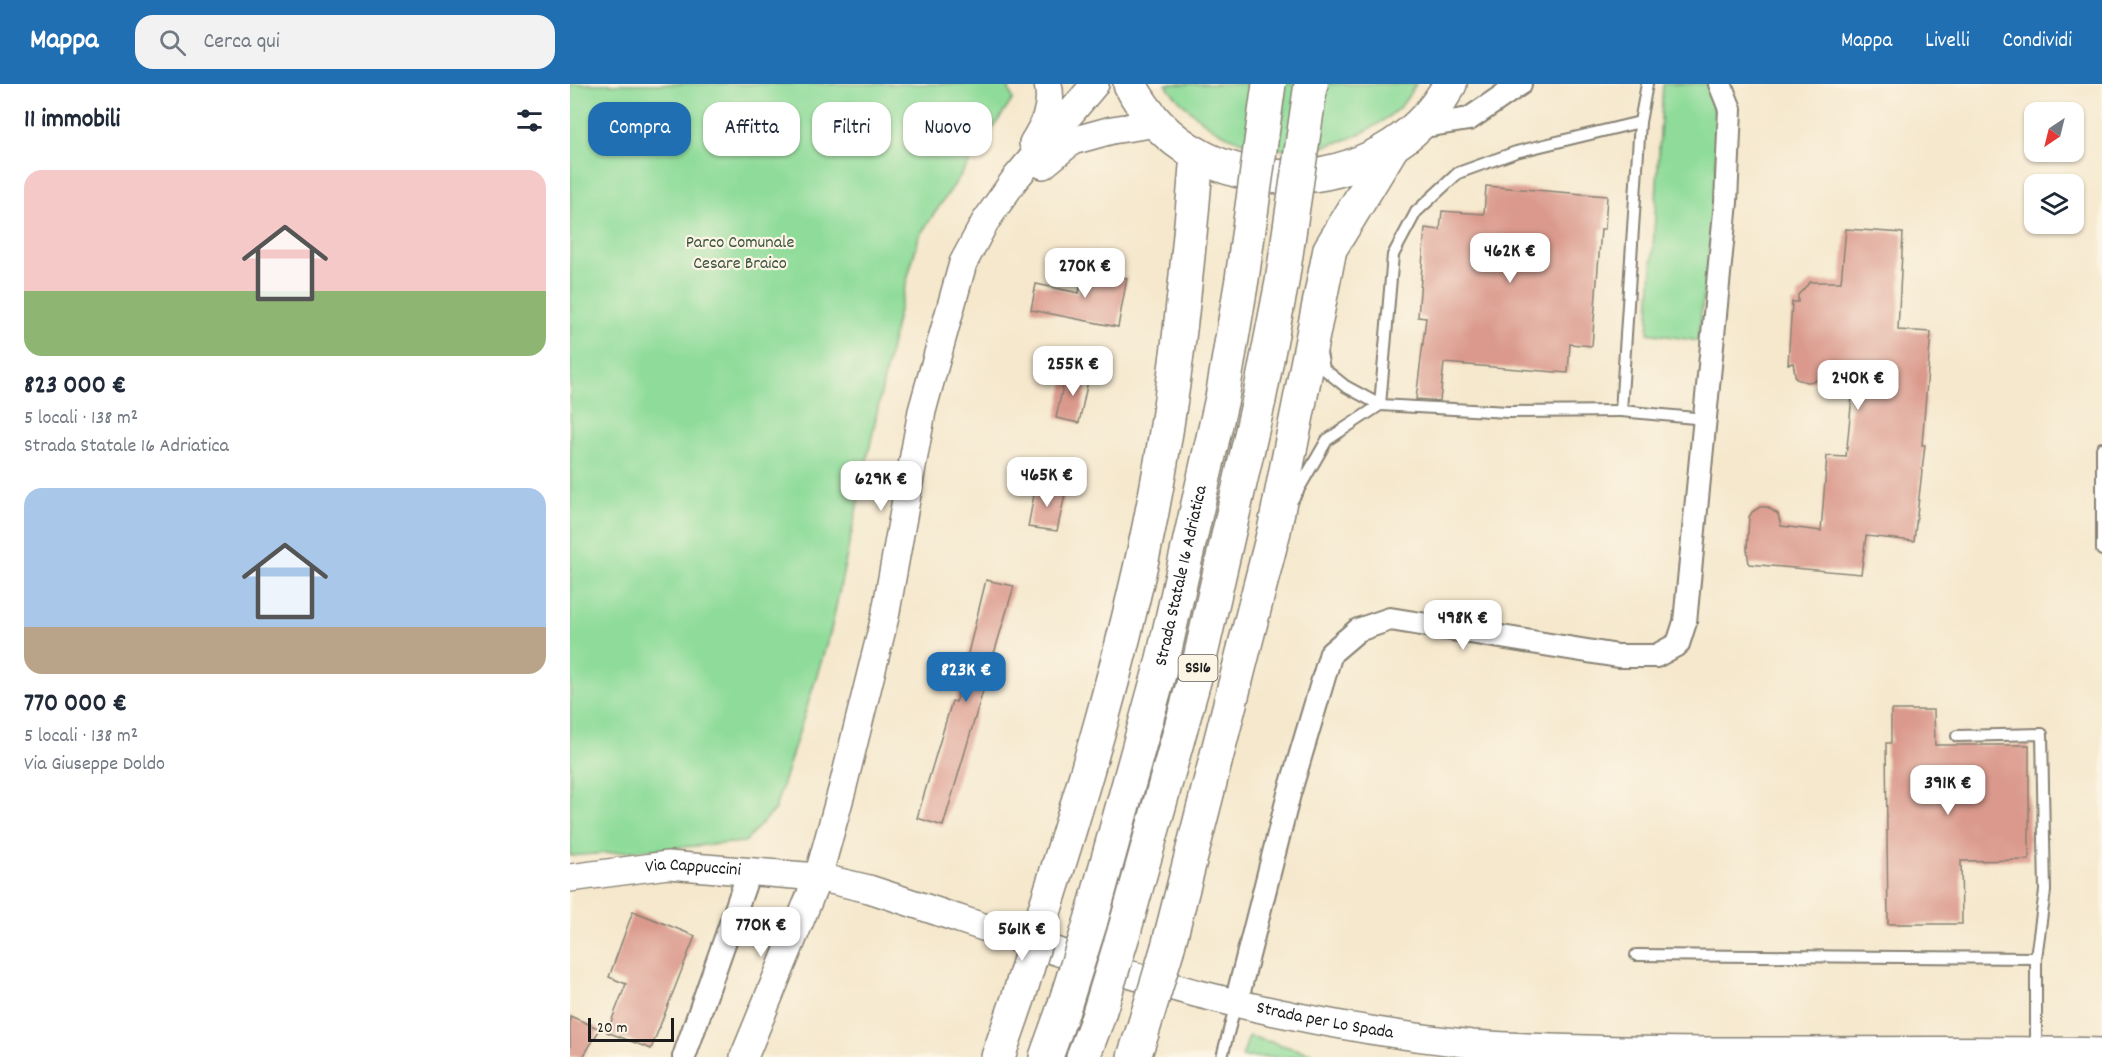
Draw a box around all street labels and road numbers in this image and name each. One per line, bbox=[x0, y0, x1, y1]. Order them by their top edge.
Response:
street label: Strada Statale 16 Adriatica bbox=[1149, 483, 1214, 669]
road number: SS16 bbox=[1178, 655, 1218, 681]
street label: Via Cappuccini bbox=[644, 852, 742, 883]
street label: Strada per Lo Spada bbox=[1254, 996, 1396, 1046]

